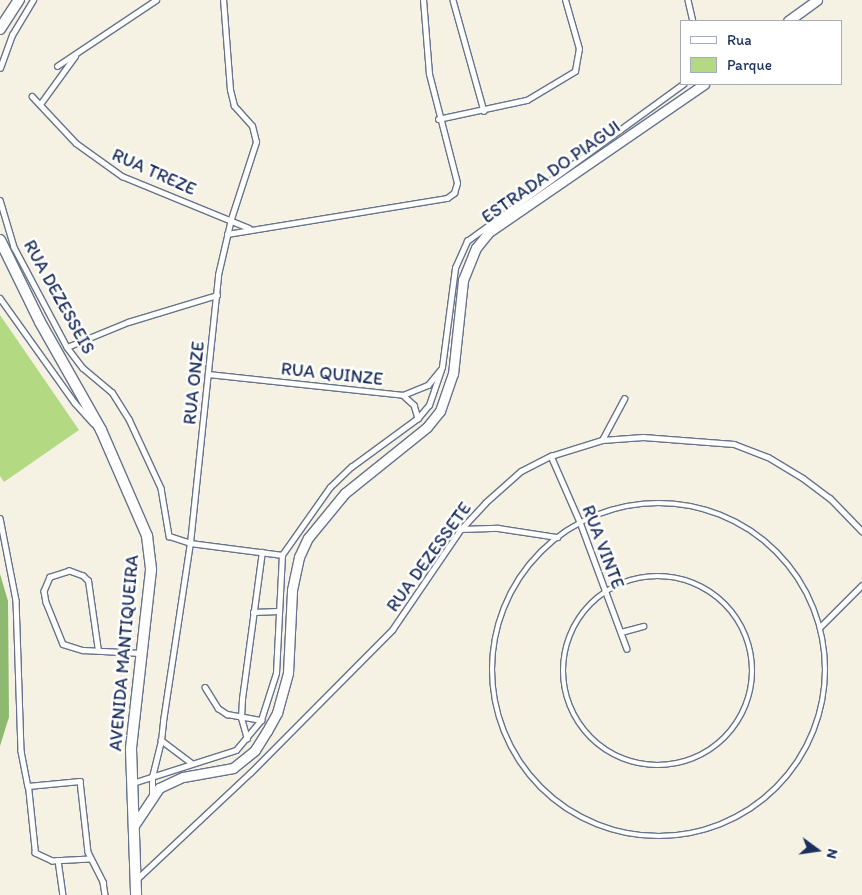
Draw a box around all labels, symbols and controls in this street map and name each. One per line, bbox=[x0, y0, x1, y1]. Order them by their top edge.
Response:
legend bbox=[680, 20, 842, 85]
text: Rua bbox=[727, 31, 752, 49]
text: Parque bbox=[727, 56, 772, 74]
street label: ESTRADA DO PIAGUI bbox=[476, 115, 626, 229]
street label: RUA TREZE bbox=[109, 144, 199, 200]
street label: RUA DEZESSEIS bbox=[19, 236, 99, 358]
street label: RUA ONZE bbox=[179, 340, 209, 426]
street label: RUA QUINZE bbox=[281, 358, 383, 390]
street label: RUA DEZESSETE bbox=[382, 498, 476, 616]
street label: RUA VINTE bbox=[577, 502, 629, 592]
street label: AVENIDA MANTIQUEIRA bbox=[105, 556, 143, 750]
north arrow bbox=[792, 825, 842, 875]
text: N bbox=[823, 847, 841, 860]

